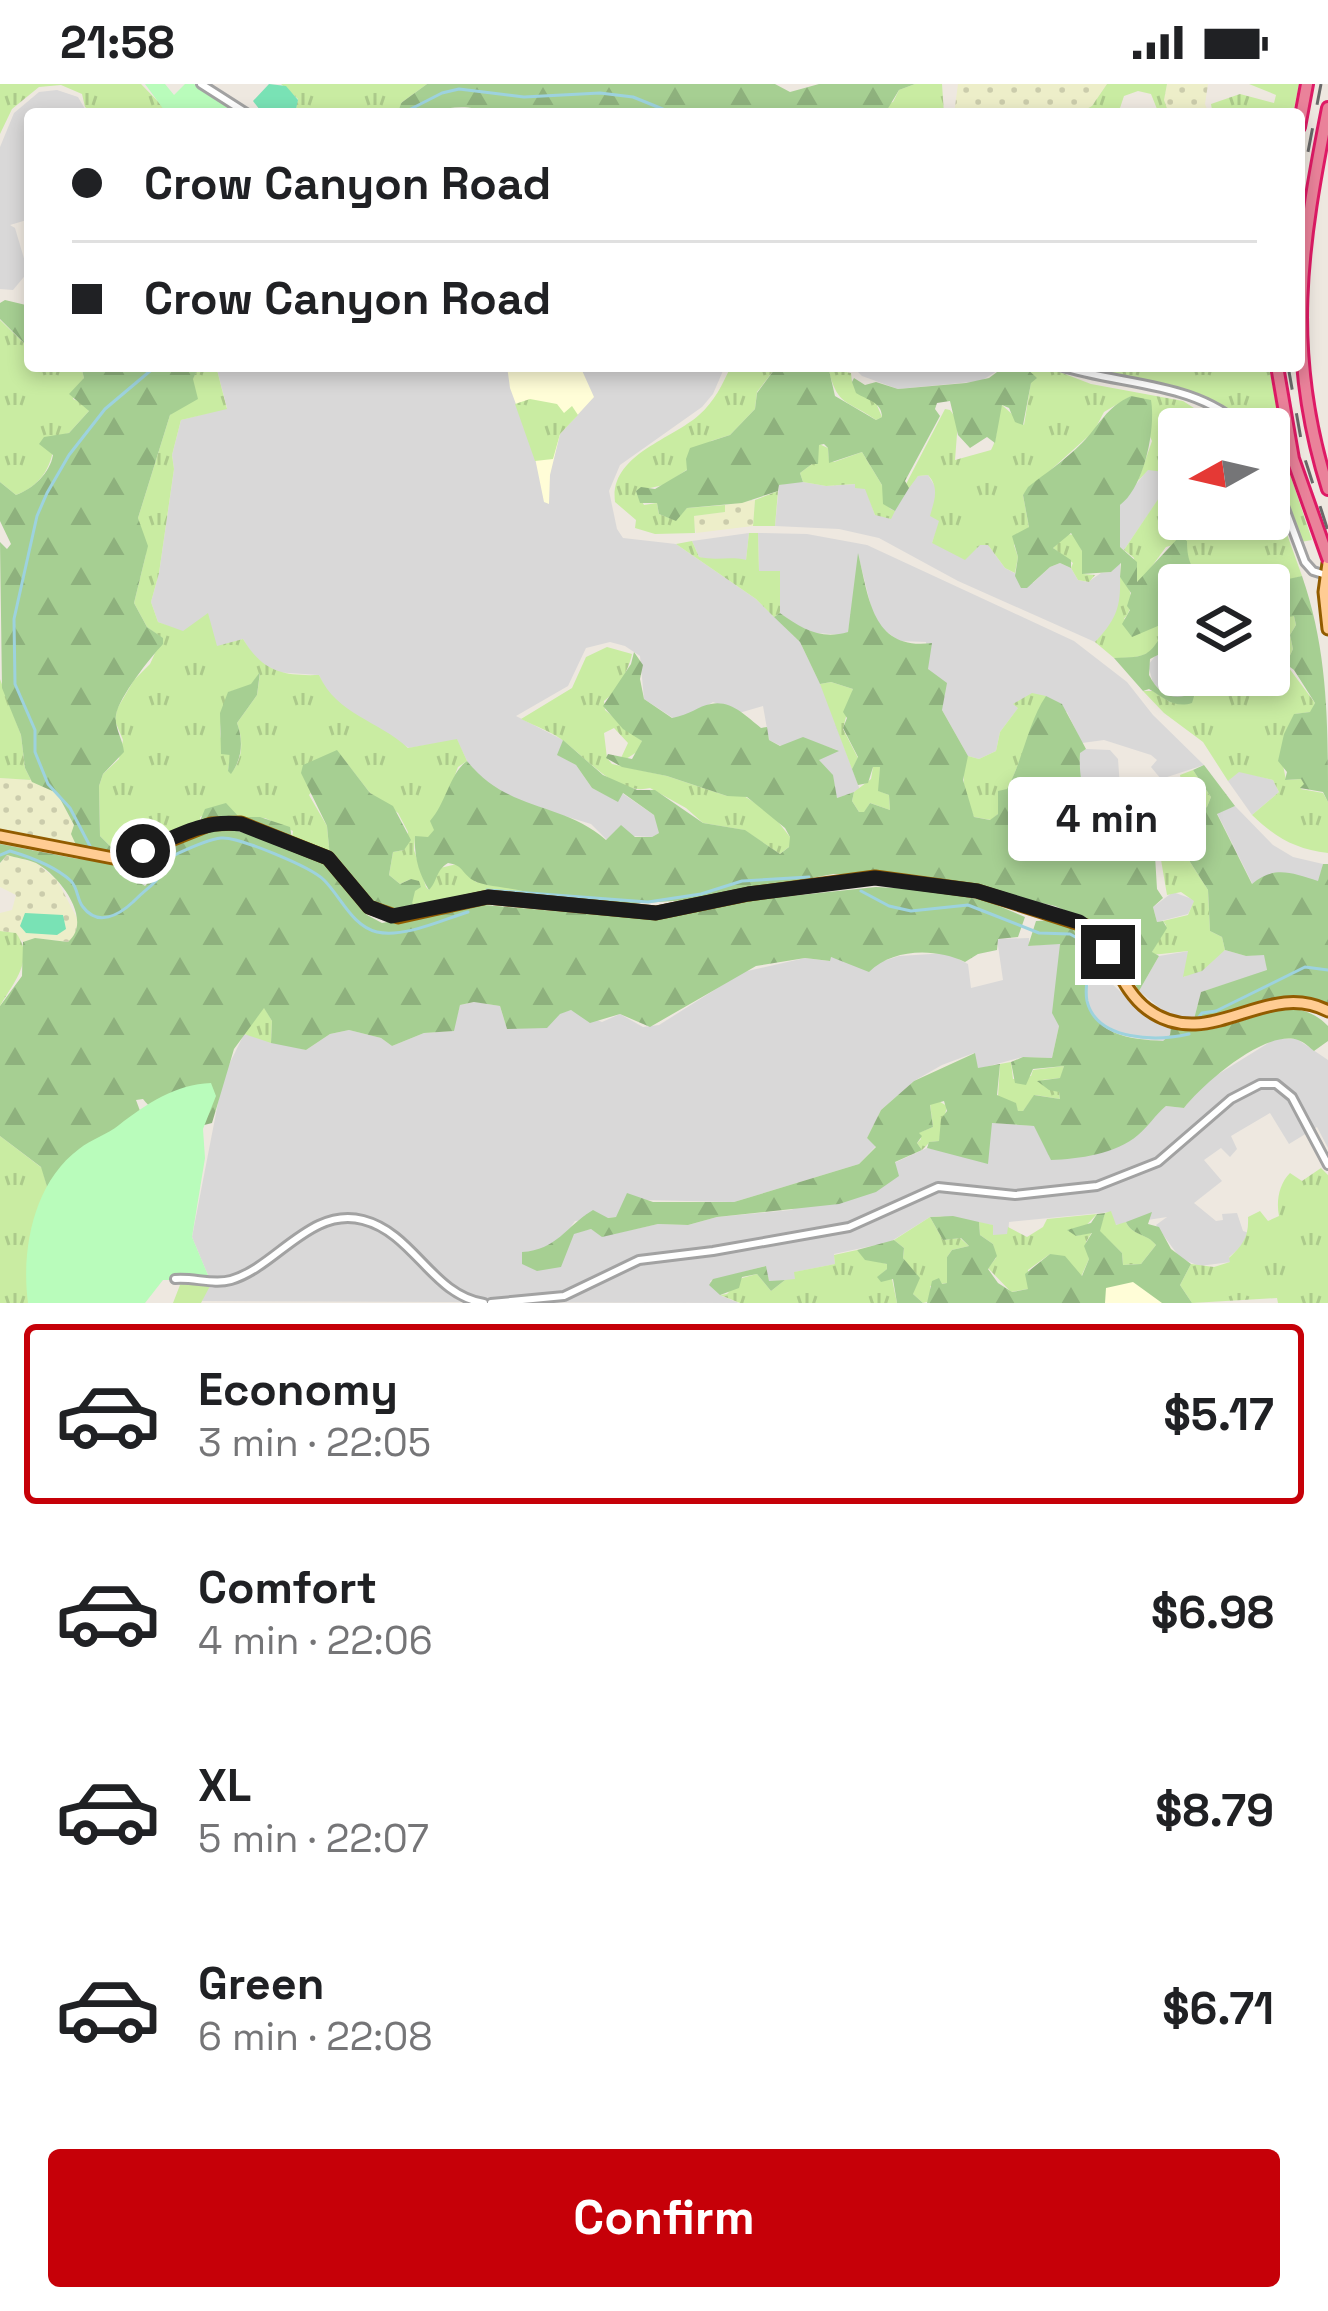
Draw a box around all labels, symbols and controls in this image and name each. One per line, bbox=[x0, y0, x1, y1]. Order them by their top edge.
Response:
text: 21:58 bbox=[60, 14, 174, 71]
text: Crow Canyon Road bbox=[144, 155, 551, 212]
text: Crow Canyon Road bbox=[144, 270, 551, 327]
north arrow bbox=[1158, 408, 1290, 540]
map controls bbox=[1158, 408, 1290, 696]
button: layers bbox=[1158, 564, 1290, 696]
callout: 4 min bbox=[1009, 778, 1207, 862]
text: 4 min bbox=[1056, 794, 1158, 843]
route start bbox=[116, 824, 170, 878]
route end bbox=[1081, 925, 1135, 979]
icon: car bbox=[54, 1360, 162, 1468]
text: Economy bbox=[198, 1361, 398, 1418]
text: $5.17 bbox=[1163, 1386, 1274, 1443]
text: 3 min · 22:05 bbox=[198, 1418, 431, 1467]
icon: car bbox=[54, 1558, 162, 1666]
text: Comfort bbox=[198, 1559, 377, 1616]
text: $6.98 bbox=[1151, 1584, 1274, 1641]
text: 4 min · 22:06 bbox=[198, 1616, 433, 1665]
icon: car bbox=[54, 1756, 162, 1864]
text: XL bbox=[198, 1757, 251, 1814]
text: $8.79 bbox=[1155, 1782, 1274, 1839]
text: 5 min · 22:07 bbox=[198, 1814, 429, 1863]
icon: car bbox=[54, 1954, 162, 2062]
text: Green bbox=[198, 1955, 324, 2012]
text: $6.71 bbox=[1162, 1980, 1274, 2037]
text: 6 min · 22:08 bbox=[198, 2012, 432, 2061]
button: Confirm bbox=[48, 2149, 1280, 2287]

